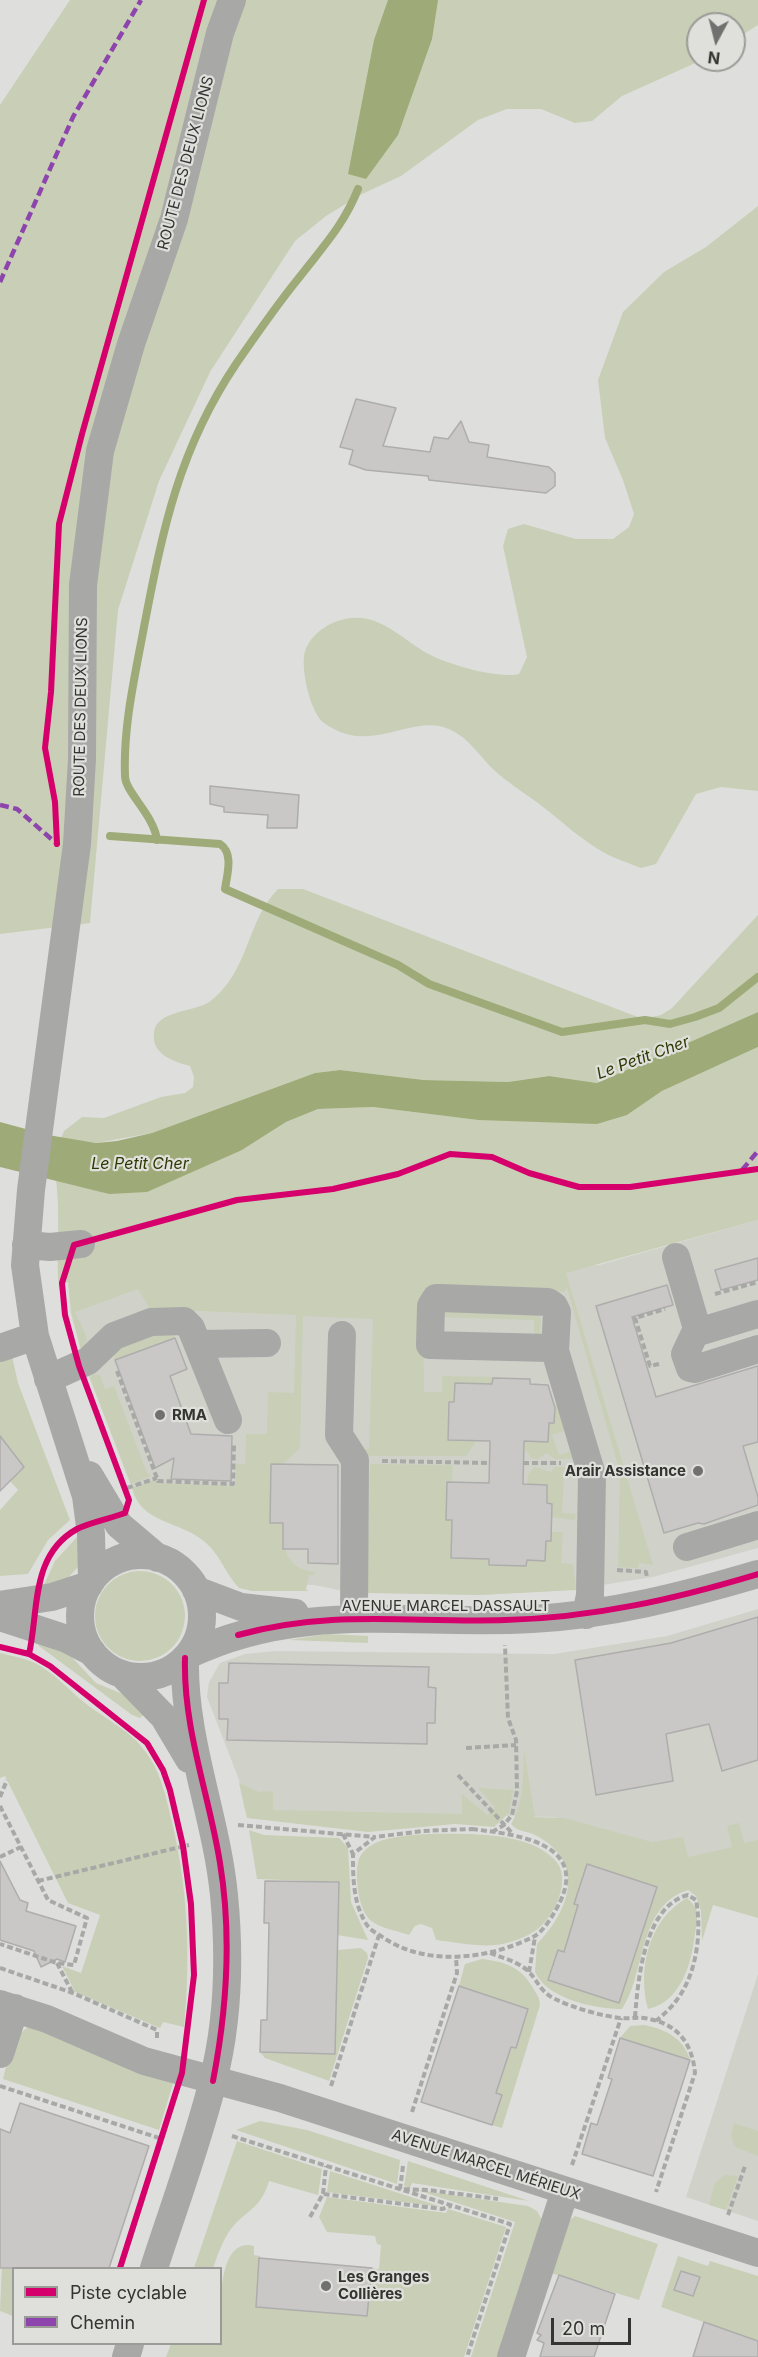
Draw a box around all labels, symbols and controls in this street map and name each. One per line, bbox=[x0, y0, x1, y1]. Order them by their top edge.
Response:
north arrow bbox=[686, 12, 746, 72]
text: N bbox=[707, 47, 721, 69]
street label: ROUTE DES DEUX LIONS bbox=[154, 74, 218, 252]
street label: ROUTE DES DEUX LIONS bbox=[70, 617, 92, 797]
water label: Le Petit Cher bbox=[594, 1032, 692, 1084]
water label: Le Petit Cher bbox=[91, 1154, 189, 1174]
place label: RMA bbox=[172, 1406, 207, 1424]
marker: RMA bbox=[153, 1408, 167, 1422]
place label: Arair Assistance bbox=[565, 1462, 686, 1480]
marker: Arair Assistance bbox=[691, 1464, 705, 1478]
street label: AVENUE MARCEL DASSAULT bbox=[342, 1597, 550, 1615]
street label: AVENUE MARCEL MÉRIEUX bbox=[389, 2126, 583, 2204]
legend bbox=[12, 2267, 222, 2345]
place label: Les Granges Collières bbox=[338, 2268, 429, 2303]
marker: Les Granges Collières bbox=[319, 2279, 333, 2293]
text: Piste cyclable bbox=[70, 2282, 187, 2303]
scale bar bbox=[554, 2306, 634, 2344]
text: Chemin bbox=[70, 2312, 135, 2333]
text: 20 m bbox=[562, 2318, 605, 2339]

